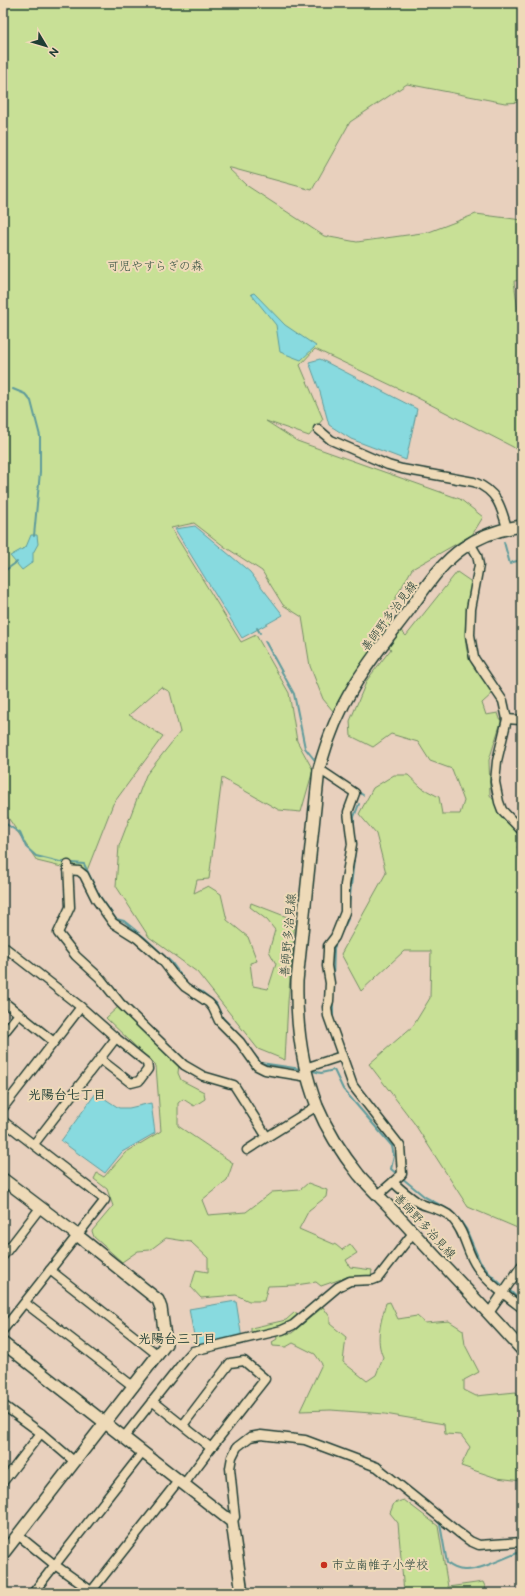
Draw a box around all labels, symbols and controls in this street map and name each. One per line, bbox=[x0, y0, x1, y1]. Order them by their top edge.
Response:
north arrow bbox=[26, 26, 66, 66]
text: N bbox=[46, 45, 61, 59]
park label: 可児やすらぎの森 bbox=[107, 259, 203, 274]
street label: 善師野多治見線 bbox=[358, 578, 421, 654]
street label: 善師野多治見線 bbox=[277, 893, 300, 978]
district label: 光陽台七丁目 bbox=[28, 1087, 106, 1103]
street label: 善師野多治見線 bbox=[390, 1191, 459, 1262]
district label: 光陽台三丁目 bbox=[138, 1331, 216, 1347]
place label: 市立南帷子小学校 bbox=[332, 1558, 428, 1573]
marker: 市立南帷子小学校 bbox=[319, 1560, 329, 1570]

